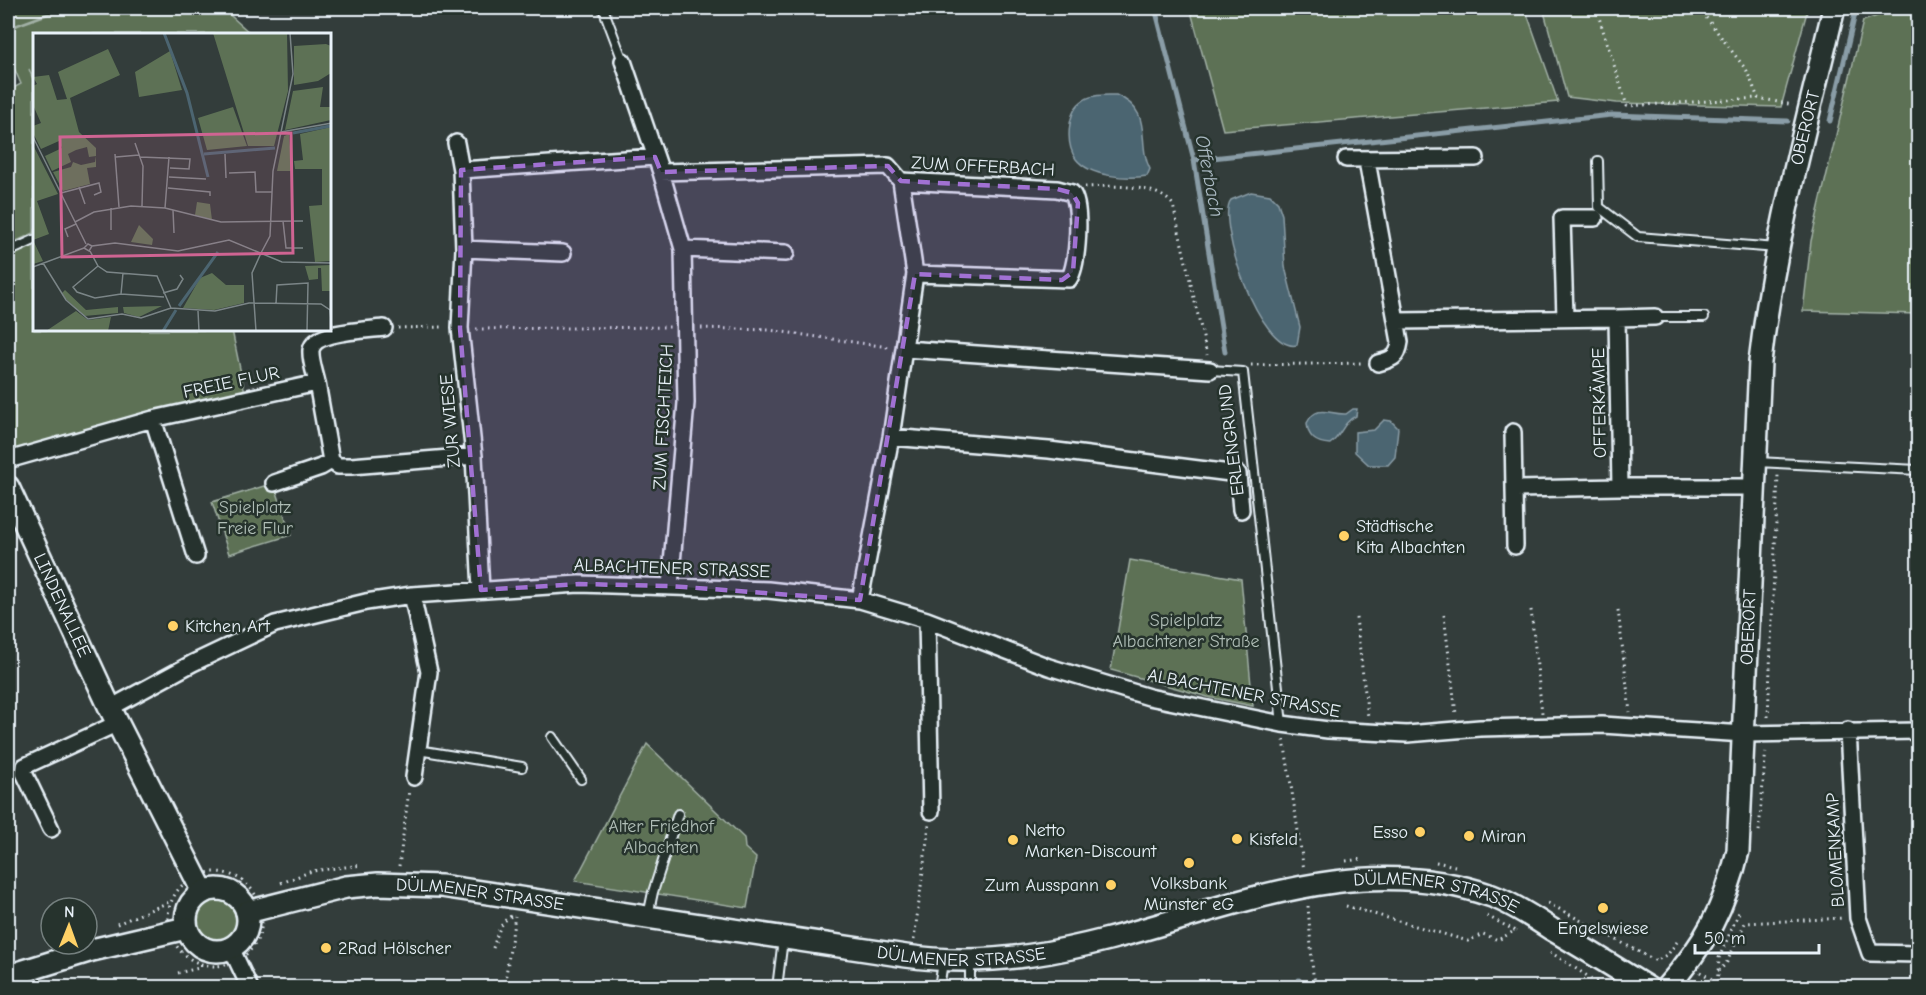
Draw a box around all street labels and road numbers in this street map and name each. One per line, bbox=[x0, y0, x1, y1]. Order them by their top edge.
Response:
street label: OBERORT bbox=[1786, 88, 1825, 167]
street label: ZUM OFFERBACH bbox=[911, 152, 1055, 181]
street label: ZUM FISCHTEICH bbox=[649, 343, 678, 491]
street label: OFFERKÄMPE bbox=[1588, 347, 1611, 458]
street label: FREIE FLUR bbox=[181, 362, 281, 403]
street label: ZUR WIESE bbox=[436, 373, 465, 469]
street label: ERLENGRUND bbox=[1214, 383, 1249, 497]
street label: LINDENALLEE bbox=[29, 550, 95, 661]
street label: ALBACHTENER STRASSE bbox=[574, 555, 770, 582]
street label: OBERORT bbox=[1736, 588, 1761, 665]
street label: ALBACHTENER STRASSE bbox=[1146, 664, 1342, 723]
street label: BLOMENKAMP bbox=[1822, 792, 1849, 908]
street label: DÜLMENER STRASSE bbox=[1352, 868, 1523, 918]
street label: DÜLMENER STRASSE bbox=[396, 875, 566, 915]
street label: DÜLMENER STRASSE bbox=[875, 942, 1048, 971]

